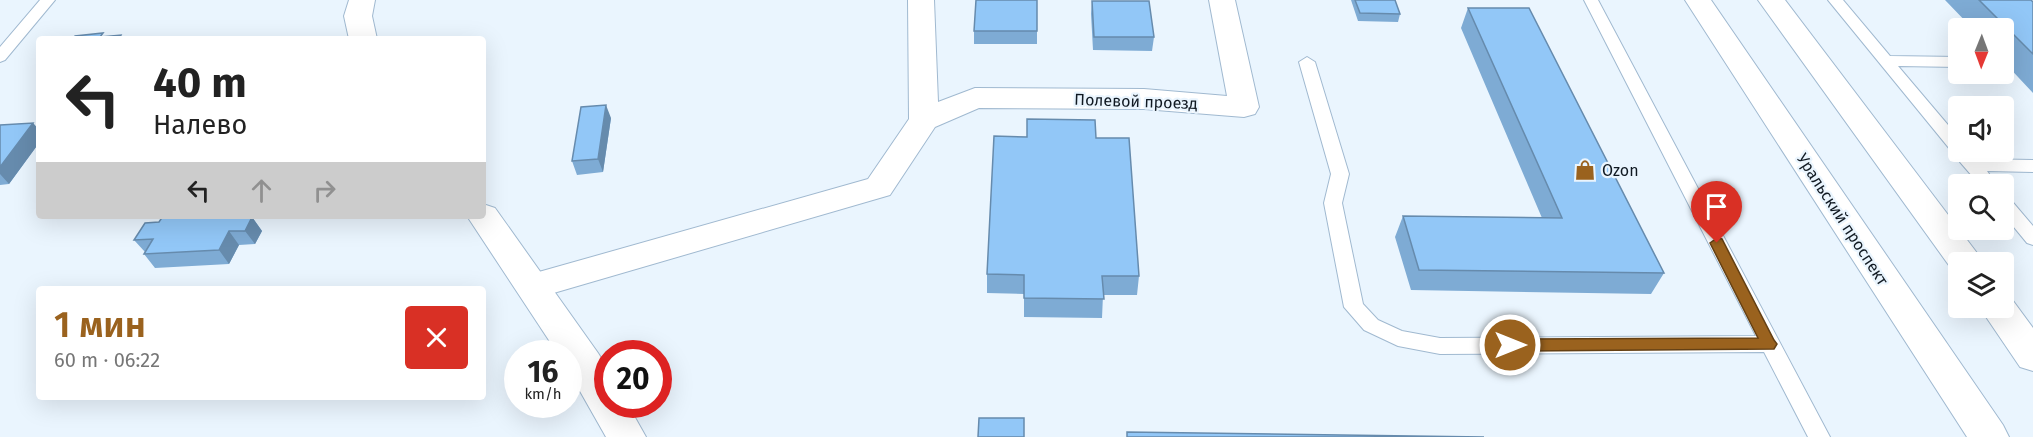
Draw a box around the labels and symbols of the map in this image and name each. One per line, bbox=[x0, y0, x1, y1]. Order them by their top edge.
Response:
north arrow bbox=[1948, 18, 2014, 84]
street label: Полевой проезд bbox=[1074, 90, 1198, 113]
street label: Уральский проспект bbox=[1793, 150, 1893, 289]
shop icon: Ozon bbox=[1573, 158, 1597, 182]
place label: Ozon bbox=[1602, 161, 1639, 180]
pin bbox=[1691, 181, 1742, 243]
position arrow bbox=[1478, 313, 1542, 377]
speed limit sign: 20 bbox=[594, 340, 672, 418]

